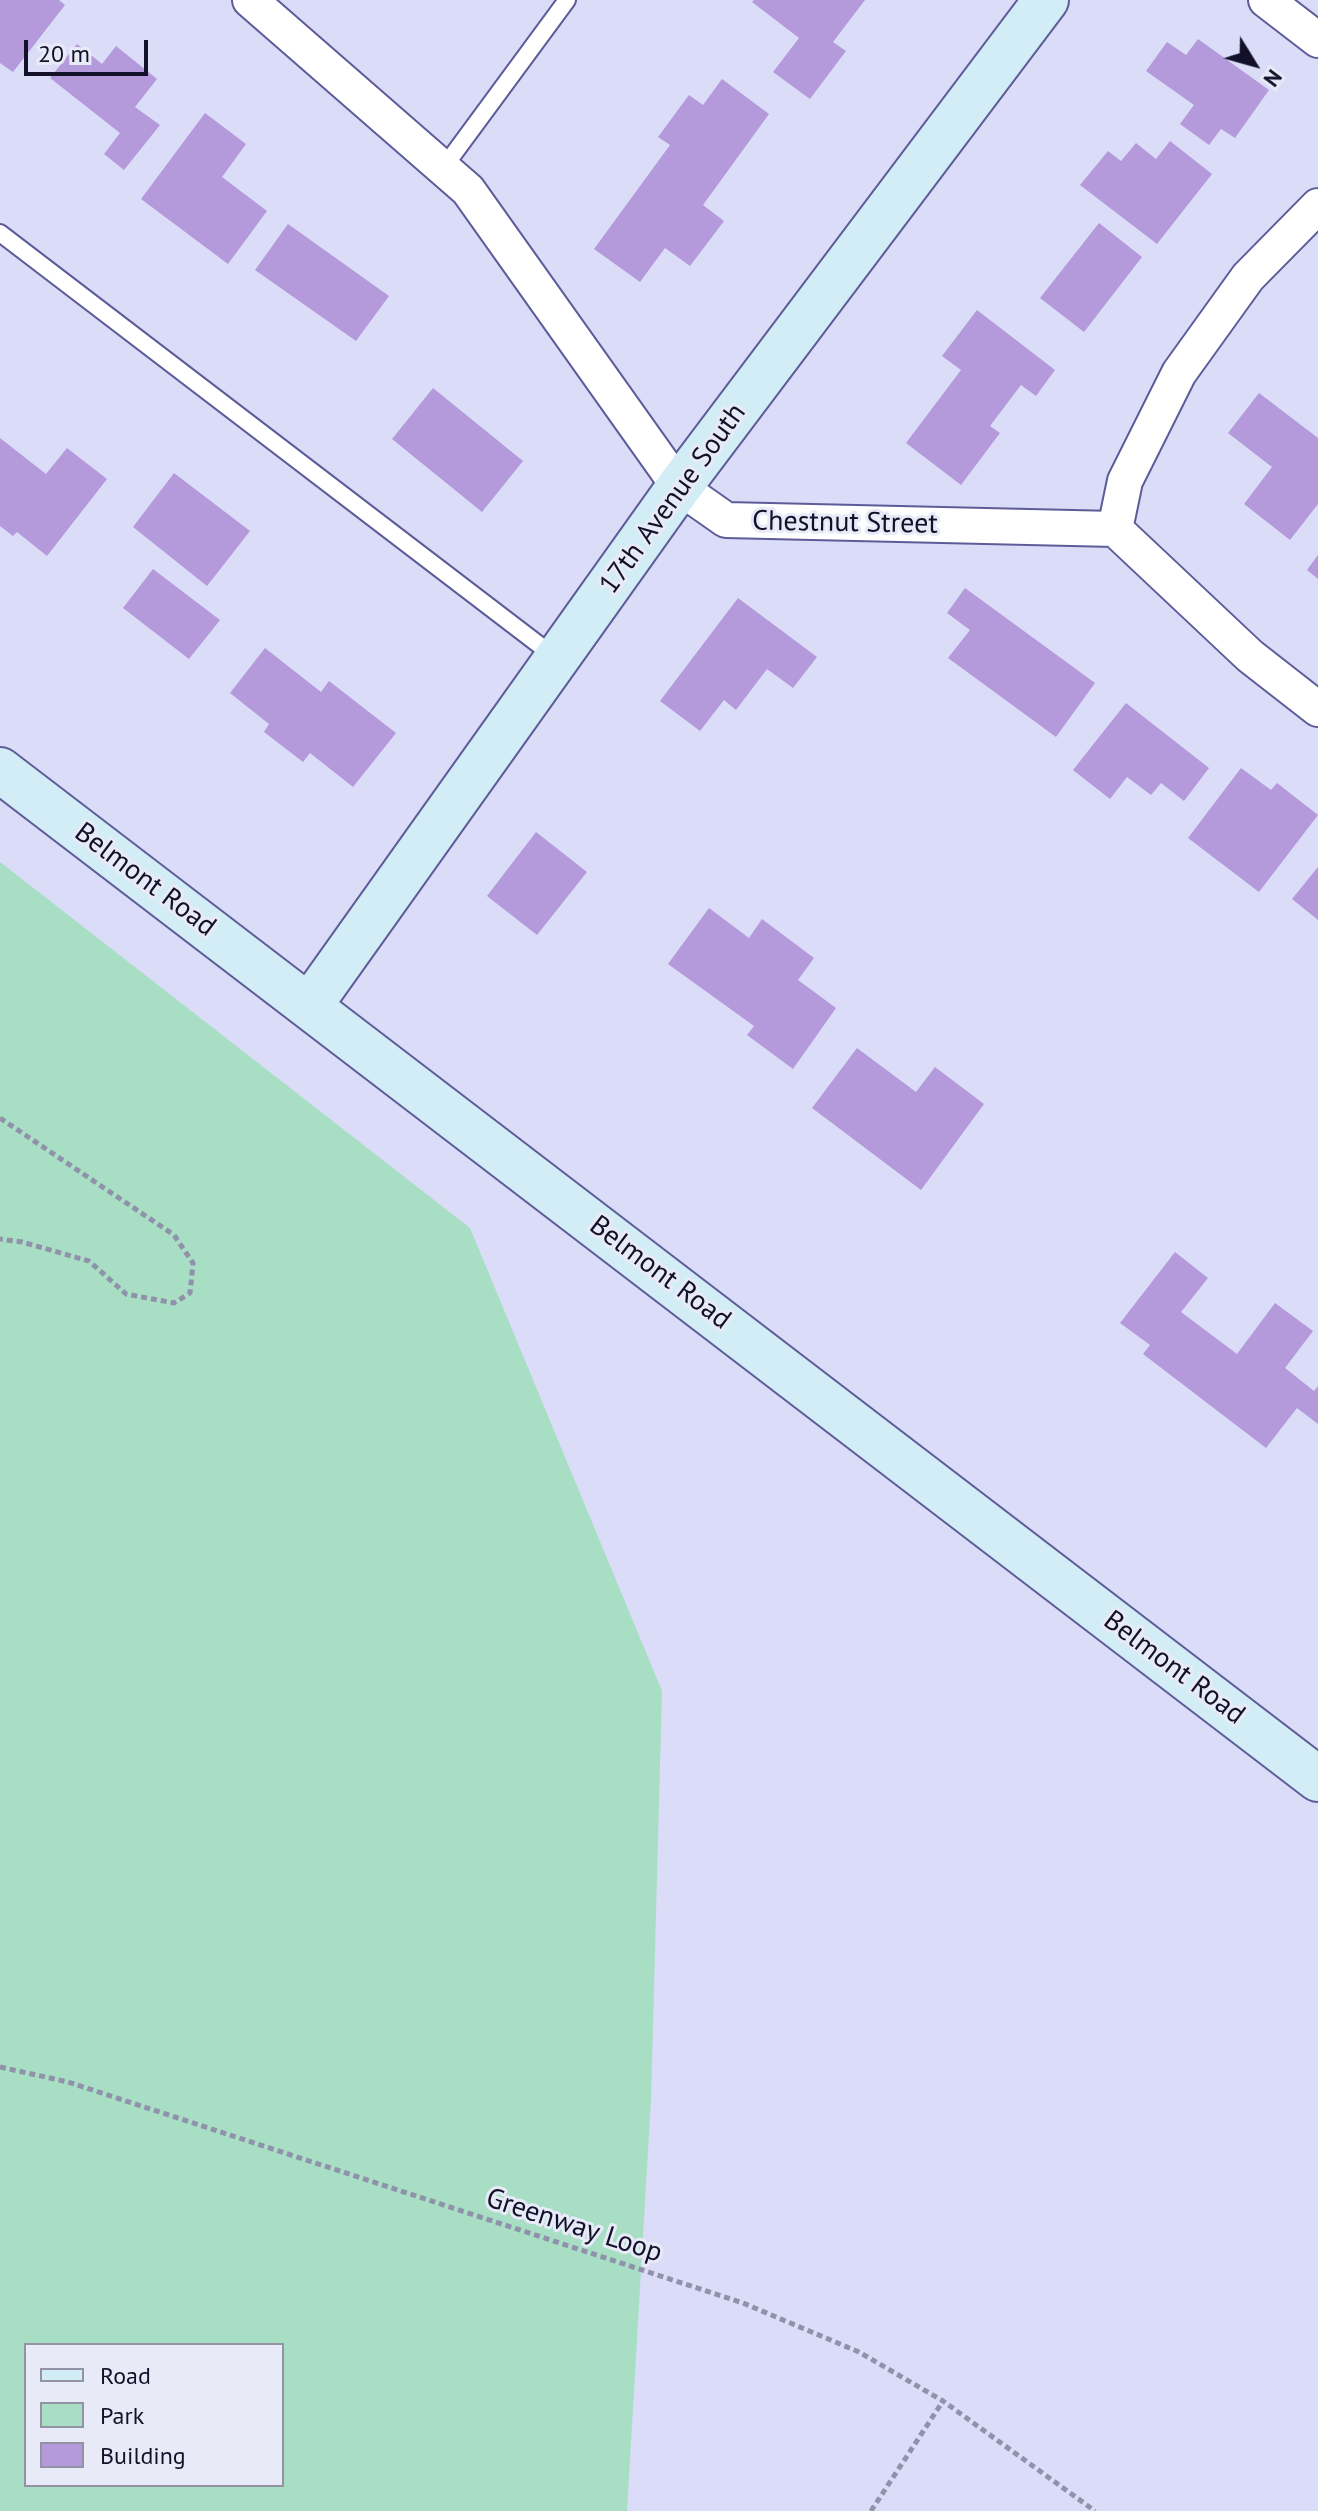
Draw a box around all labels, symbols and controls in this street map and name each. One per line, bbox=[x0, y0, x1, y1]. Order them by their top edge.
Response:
scale bar bbox=[28, 24, 152, 74]
north arrow bbox=[1214, 24, 1294, 104]
text: 20 m bbox=[38, 38, 90, 69]
text: N bbox=[1258, 64, 1289, 93]
street label: 17th Avenue South bbox=[593, 397, 753, 601]
street label: Chestnut Street bbox=[752, 505, 938, 541]
street label: Belmont Road bbox=[68, 816, 222, 944]
street label: Belmont Road bbox=[583, 1209, 737, 1337]
street label: Belmont Road bbox=[1097, 1604, 1251, 1732]
street label: Greenway Loop bbox=[482, 2182, 666, 2270]
legend bbox=[24, 2343, 284, 2487]
text: Road bbox=[100, 2360, 151, 2391]
text: Park bbox=[100, 2400, 144, 2431]
text: Building bbox=[100, 2440, 186, 2471]

